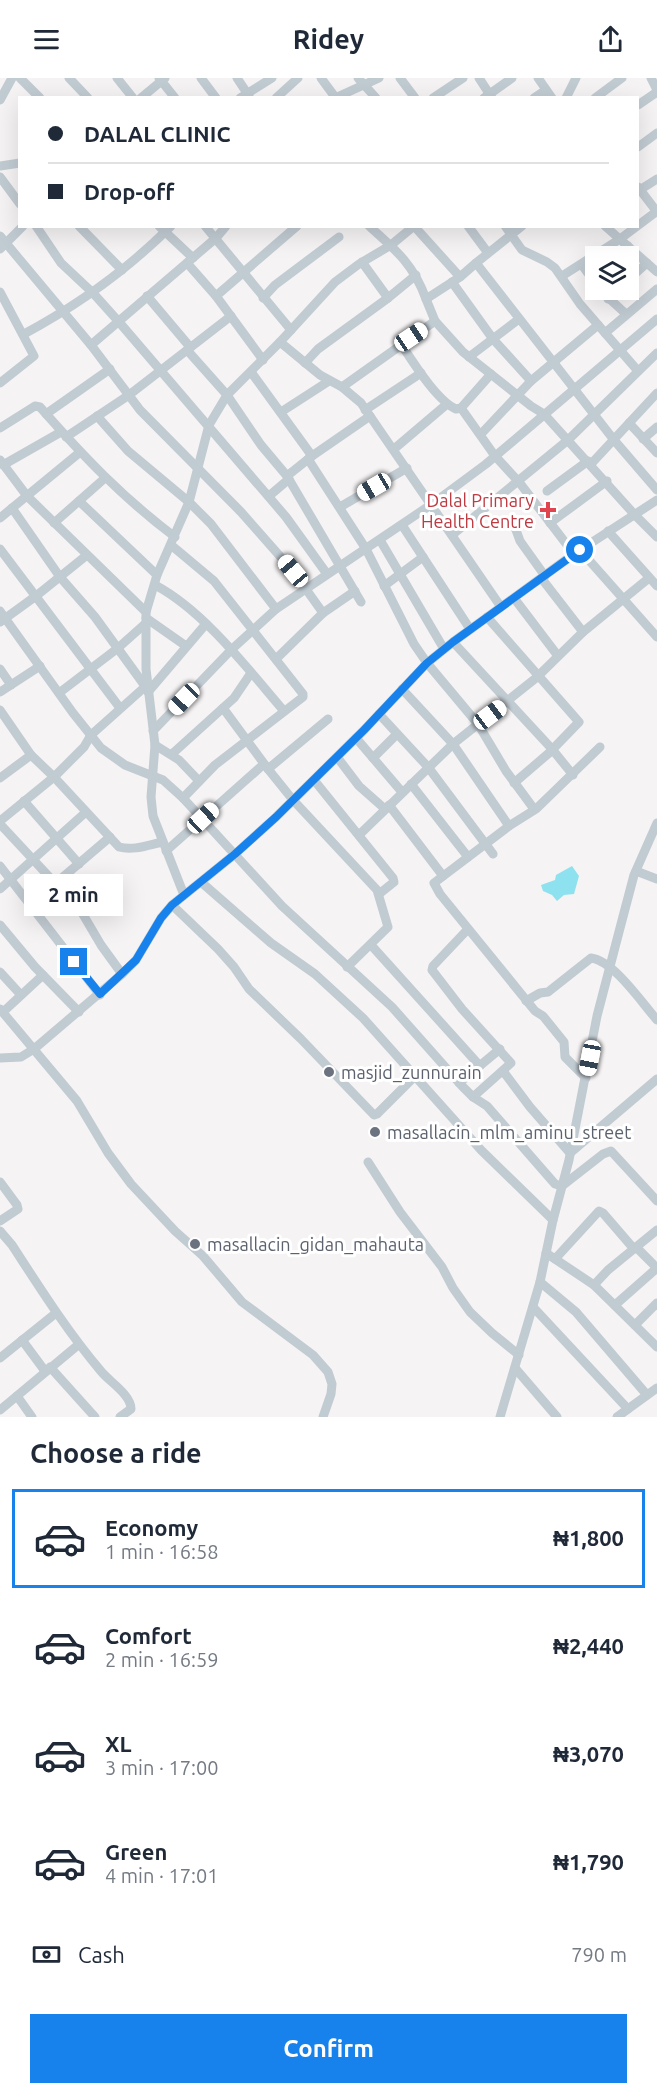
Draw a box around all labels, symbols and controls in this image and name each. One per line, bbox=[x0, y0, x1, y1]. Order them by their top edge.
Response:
icon: menu bbox=[30, 23, 63, 56]
icon: share bbox=[594, 23, 627, 56]
text: Ridey bbox=[293, 24, 364, 54]
text: DALAL CLINIC bbox=[84, 121, 230, 146]
text: Drop-off bbox=[84, 179, 174, 204]
map controls bbox=[585, 246, 639, 300]
button: layers bbox=[585, 246, 639, 300]
car bbox=[391, 319, 431, 355]
car bbox=[354, 470, 394, 504]
place label: Dalal Primary Health Centre bbox=[421, 490, 534, 531]
marker: Dalal Primary Health Centre bbox=[539, 501, 557, 519]
route start bbox=[566, 536, 593, 563]
car bbox=[275, 551, 311, 591]
car bbox=[165, 680, 203, 718]
car bbox=[470, 697, 510, 733]
car bbox=[184, 799, 222, 837]
callout: 2 min bbox=[25, 875, 124, 917]
text: 2 min bbox=[48, 883, 99, 906]
route end bbox=[60, 948, 87, 975]
car bbox=[578, 1039, 602, 1077]
place label: masjid_zunnurain bbox=[341, 1062, 482, 1083]
marker: masjid_zunnurain bbox=[322, 1065, 336, 1079]
place label: masallacin_mlm_aminu_street bbox=[387, 1122, 631, 1143]
marker: masallacin_mlm_aminu_street bbox=[368, 1125, 382, 1139]
place label: masallacin_gidan_mahauta bbox=[207, 1234, 424, 1255]
marker: masallacin_gidan_mahauta bbox=[188, 1237, 202, 1251]
text: Choose a ride bbox=[30, 1438, 202, 1468]
icon: car bbox=[33, 1512, 87, 1566]
text: Economy bbox=[105, 1515, 198, 1540]
text: ₦1,800 bbox=[553, 1525, 624, 1550]
text: 1 min · 16:58 bbox=[105, 1540, 219, 1563]
icon: car bbox=[33, 1620, 87, 1674]
text: Comfort bbox=[105, 1623, 192, 1648]
text: ₦2,440 bbox=[553, 1633, 624, 1658]
text: 2 min · 16:59 bbox=[105, 1648, 219, 1671]
icon: car bbox=[33, 1728, 87, 1782]
text: XL bbox=[105, 1731, 132, 1756]
text: ₦3,070 bbox=[553, 1741, 624, 1766]
text: 3 min · 17:00 bbox=[105, 1756, 219, 1779]
icon: car bbox=[33, 1836, 87, 1890]
text: Green bbox=[105, 1839, 167, 1864]
text: ₦1,790 bbox=[553, 1849, 624, 1874]
text: 4 min · 17:01 bbox=[105, 1864, 219, 1887]
icon: cash bbox=[30, 1938, 63, 1971]
text: Cash bbox=[78, 1942, 125, 1967]
text: 790 m bbox=[571, 1943, 627, 1966]
button: Confirm bbox=[30, 2014, 627, 2083]

